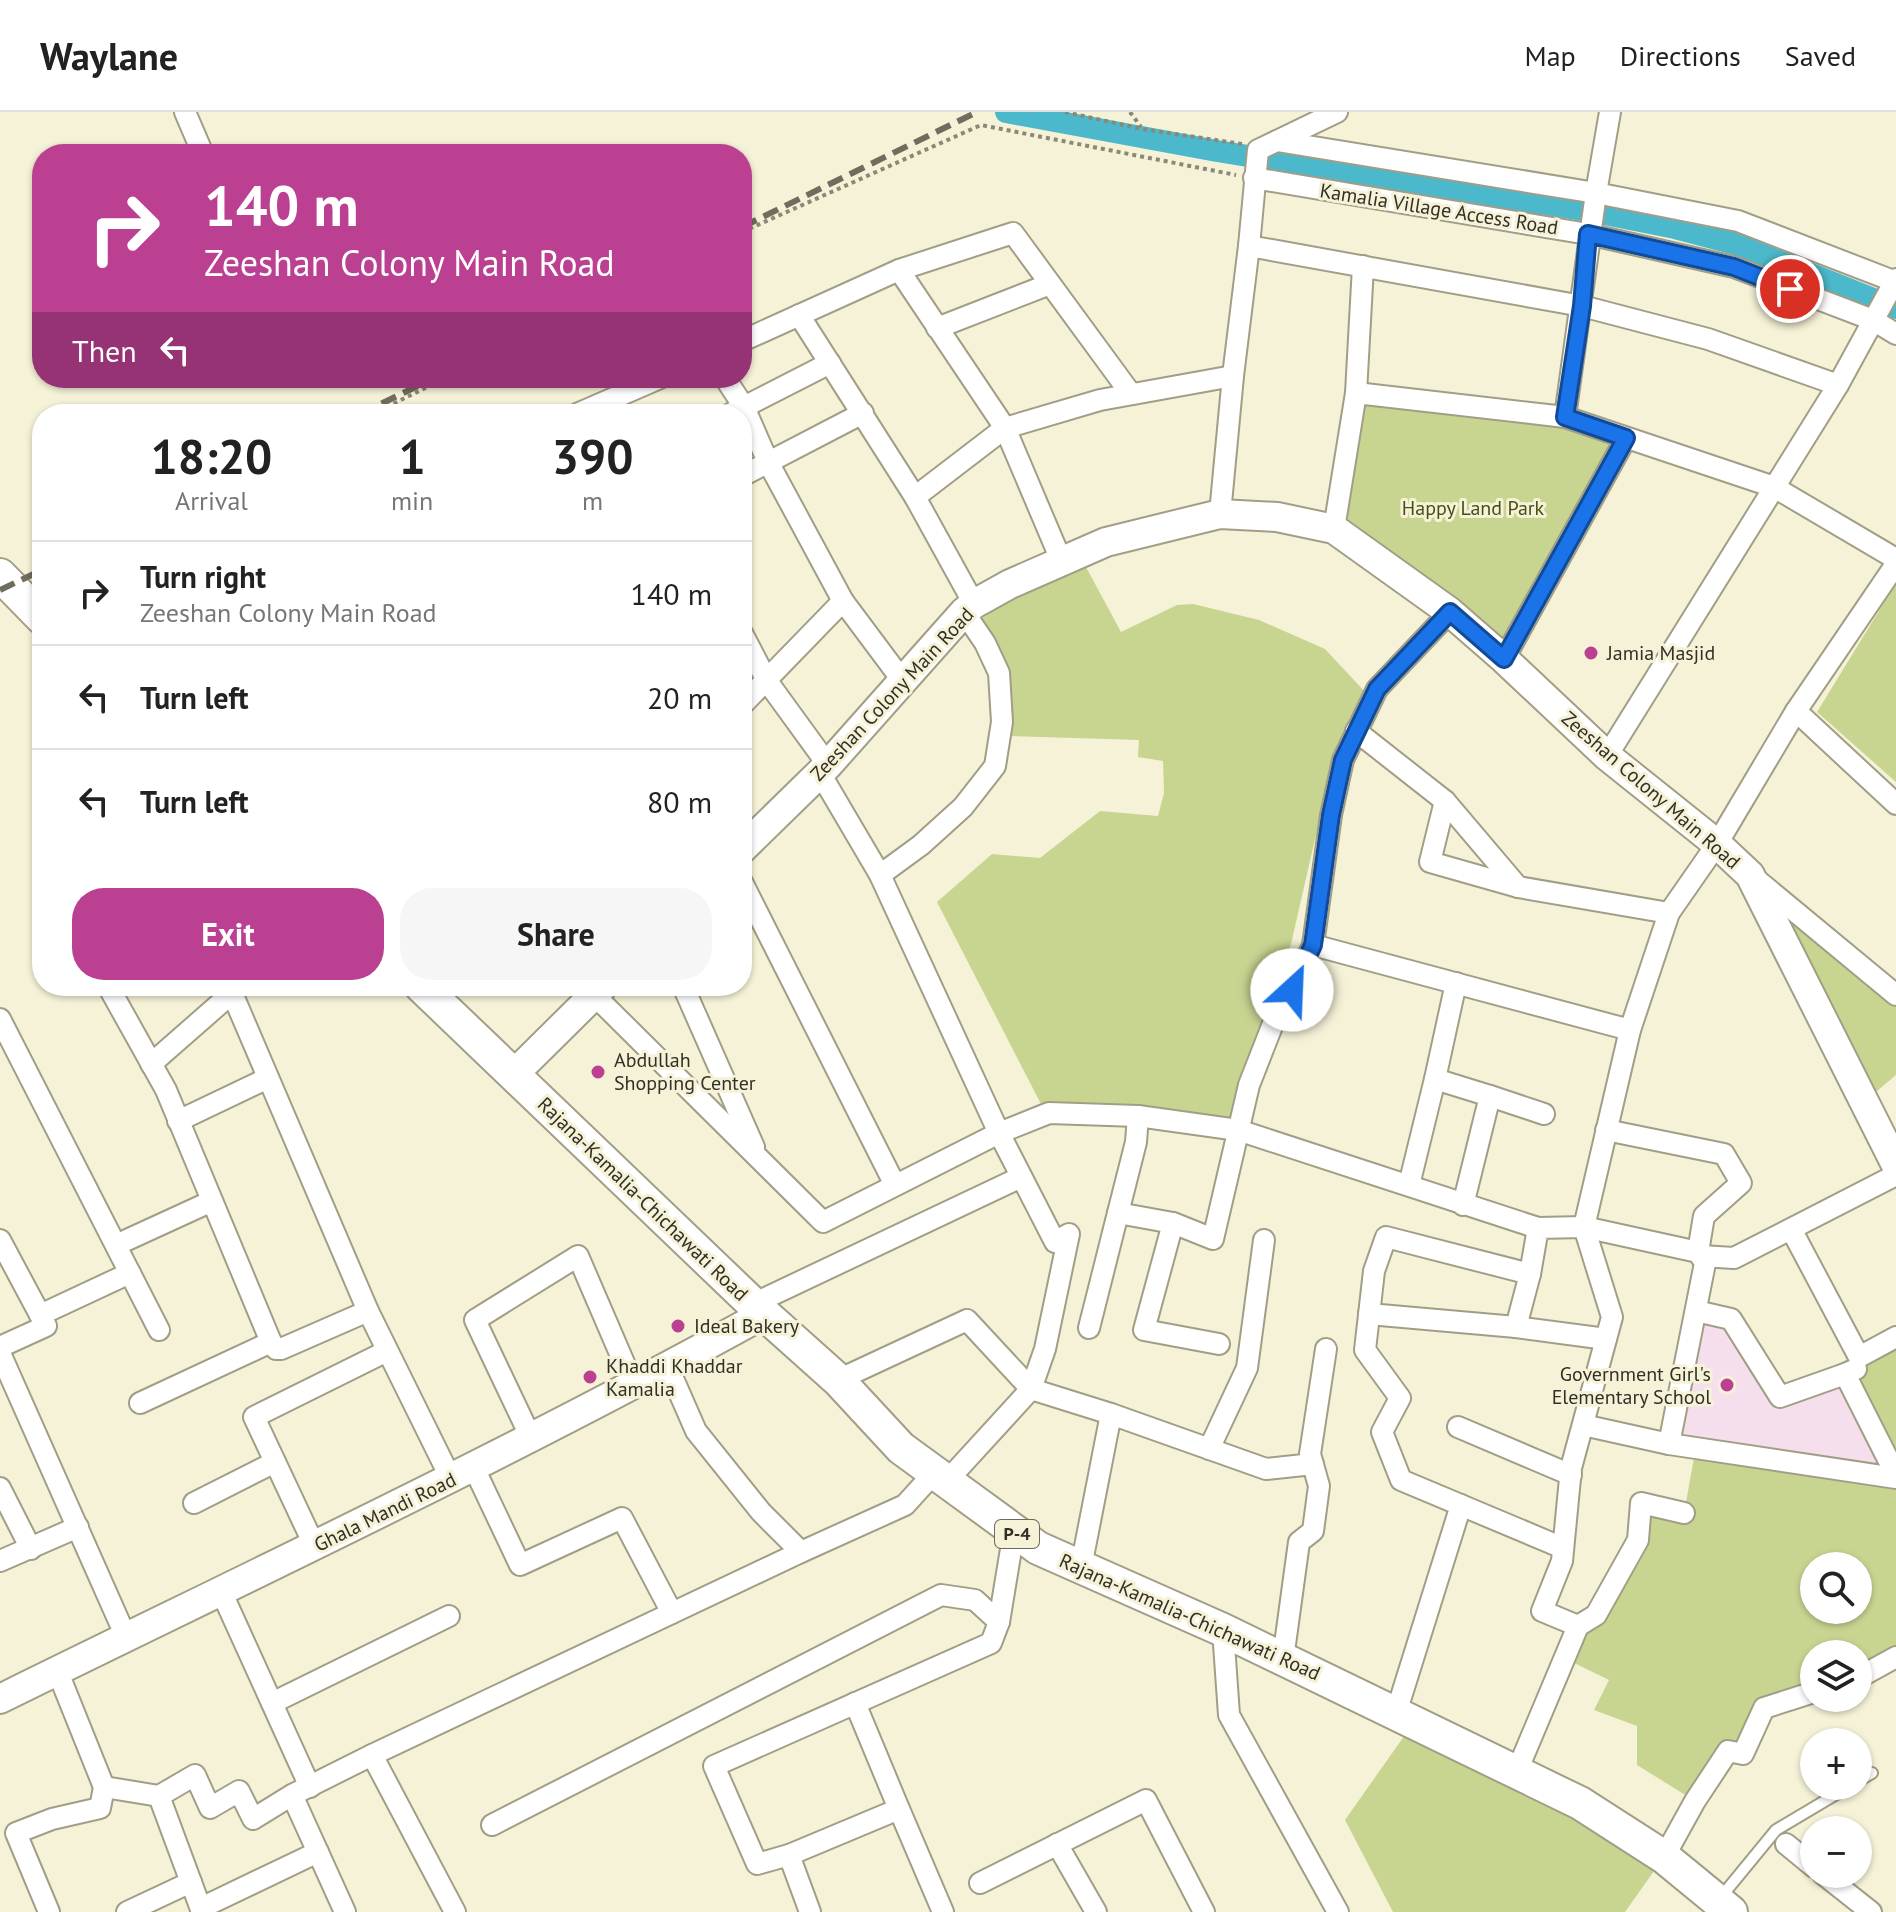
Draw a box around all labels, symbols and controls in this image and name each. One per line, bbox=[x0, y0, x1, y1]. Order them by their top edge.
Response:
text: Waylane bbox=[40, 31, 178, 80]
text: Map bbox=[1525, 37, 1576, 74]
text: Directions bbox=[1620, 37, 1741, 74]
text: Saved bbox=[1785, 37, 1856, 74]
text: 140 m bbox=[204, 169, 359, 241]
icon: right bbox=[72, 176, 176, 280]
street label: Kamalia Village Access Road bbox=[1318, 177, 1560, 241]
text: Zeeshan Colony Main Road bbox=[204, 239, 615, 286]
pin bbox=[1756, 255, 1824, 323]
icon: arrive bbox=[1768, 267, 1812, 311]
icon: left bbox=[153, 328, 197, 372]
text: Then bbox=[72, 331, 137, 370]
text: 18:20 bbox=[151, 425, 272, 487]
text: 1 bbox=[398, 425, 426, 487]
text: 390 bbox=[552, 425, 633, 487]
text: Arrival bbox=[175, 484, 248, 517]
text: min bbox=[391, 484, 433, 517]
text: m bbox=[582, 484, 603, 517]
park label: Happy Land Park bbox=[1402, 495, 1545, 521]
text: Turn right bbox=[140, 557, 266, 596]
icon: right bbox=[72, 571, 116, 615]
text: 140 m bbox=[631, 574, 712, 613]
text: Zeeshan Colony Main Road bbox=[140, 596, 437, 629]
street label: Zeeshan Colony Main Road bbox=[805, 602, 979, 786]
place label: Jamia Masjid bbox=[1606, 640, 1715, 666]
marker: Jamia Masjid bbox=[1582, 644, 1600, 662]
icon: left bbox=[72, 675, 116, 719]
text: Turn left bbox=[140, 678, 248, 717]
text: 20 m bbox=[647, 678, 712, 717]
street label: Zeeshan Colony Main Road bbox=[1556, 705, 1746, 875]
icon: left bbox=[72, 779, 116, 823]
text: Turn left bbox=[140, 782, 248, 821]
text: 80 m bbox=[647, 782, 712, 821]
button: Exit bbox=[72, 888, 384, 980]
button: Share bbox=[400, 888, 712, 980]
position arrow bbox=[1250, 948, 1334, 1032]
place label: Abdullah Shopping Center bbox=[614, 1047, 756, 1096]
marker: Abdullah Shopping Center bbox=[589, 1063, 607, 1081]
street label: Rajana-Kamalia-Chichawati Road bbox=[532, 1091, 754, 1307]
place label: Ideal Bakery bbox=[694, 1313, 800, 1339]
marker: Ideal Bakery bbox=[669, 1317, 687, 1335]
place label: Khaddi Khaddar Kamalia bbox=[606, 1353, 743, 1402]
place label: Government Girl's Elementary School bbox=[1552, 1361, 1711, 1410]
marker: Khaddi Khaddar Kamalia bbox=[581, 1368, 599, 1386]
marker: Government Girl's Elementary School bbox=[1718, 1376, 1736, 1394]
street label: Ghala Mandi Road bbox=[310, 1466, 460, 1558]
road number: P-4 bbox=[995, 1520, 1039, 1548]
street label: Rajana-Kamalia-Chichawati Road bbox=[1055, 1548, 1325, 1686]
map controls bbox=[1800, 1552, 1872, 1888]
button: search bbox=[1800, 1552, 1872, 1624]
button: layers bbox=[1800, 1640, 1872, 1712]
button: + bbox=[1800, 1728, 1872, 1800]
button: − bbox=[1800, 1816, 1872, 1888]

